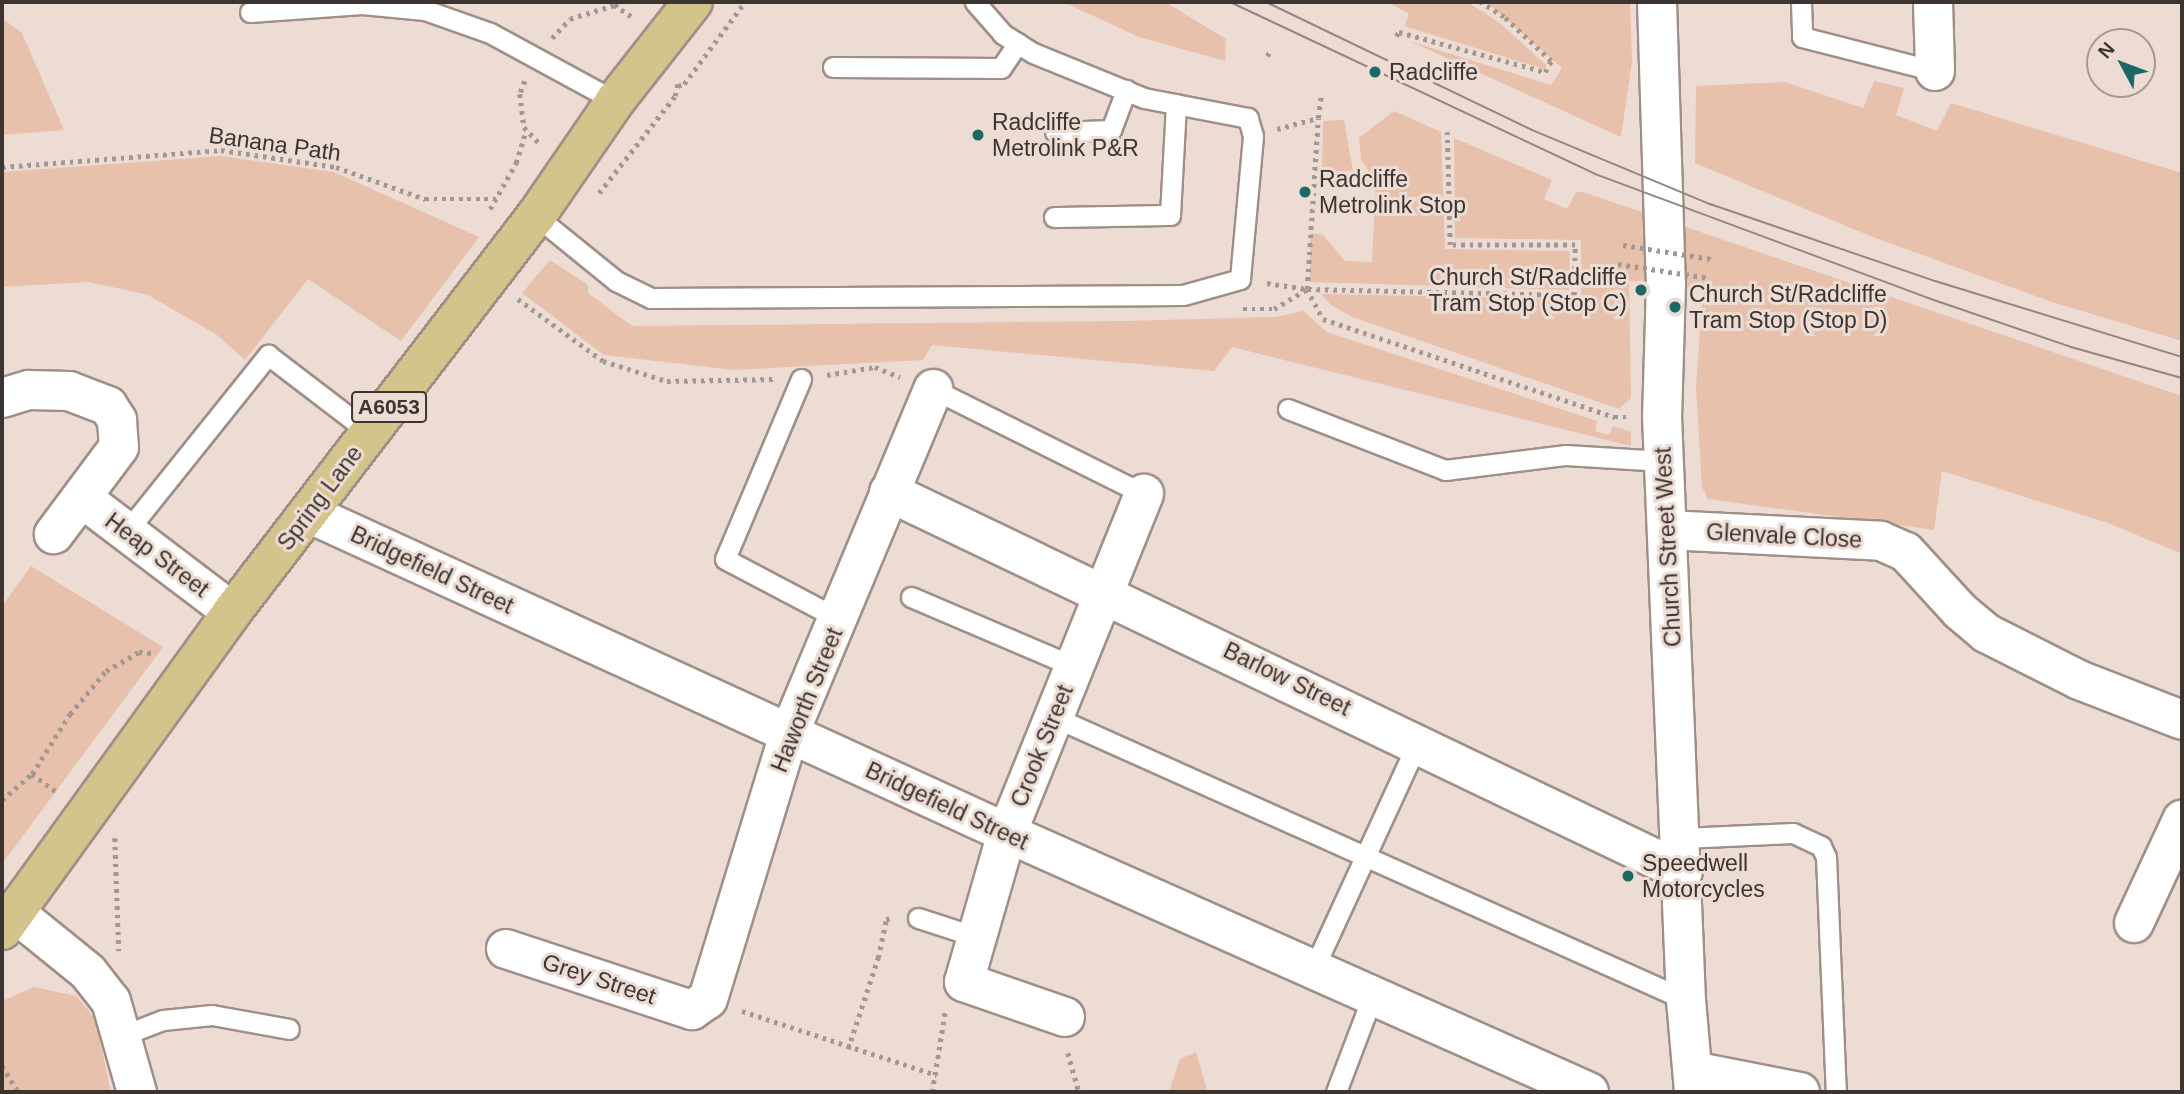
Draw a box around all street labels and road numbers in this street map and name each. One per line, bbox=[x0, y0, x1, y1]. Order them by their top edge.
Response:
street label: Banana Path bbox=[207, 121, 343, 167]
road number: A6053 bbox=[350, 390, 428, 424]
street label: Spring Lane bbox=[272, 440, 368, 556]
street label: Church Street West bbox=[1649, 446, 1687, 648]
street label: Heap Street bbox=[100, 507, 214, 603]
street label: Glenvale Close bbox=[1705, 518, 1863, 554]
street label: Bridgefield Street bbox=[346, 520, 518, 620]
street label: Haworth Street bbox=[765, 624, 849, 776]
street label: Barlow Street bbox=[1219, 636, 1355, 722]
street label: Crook Street bbox=[1005, 681, 1079, 811]
street label: Bridgefield Street bbox=[861, 756, 1033, 856]
street label: Grey Street bbox=[539, 948, 659, 1010]

